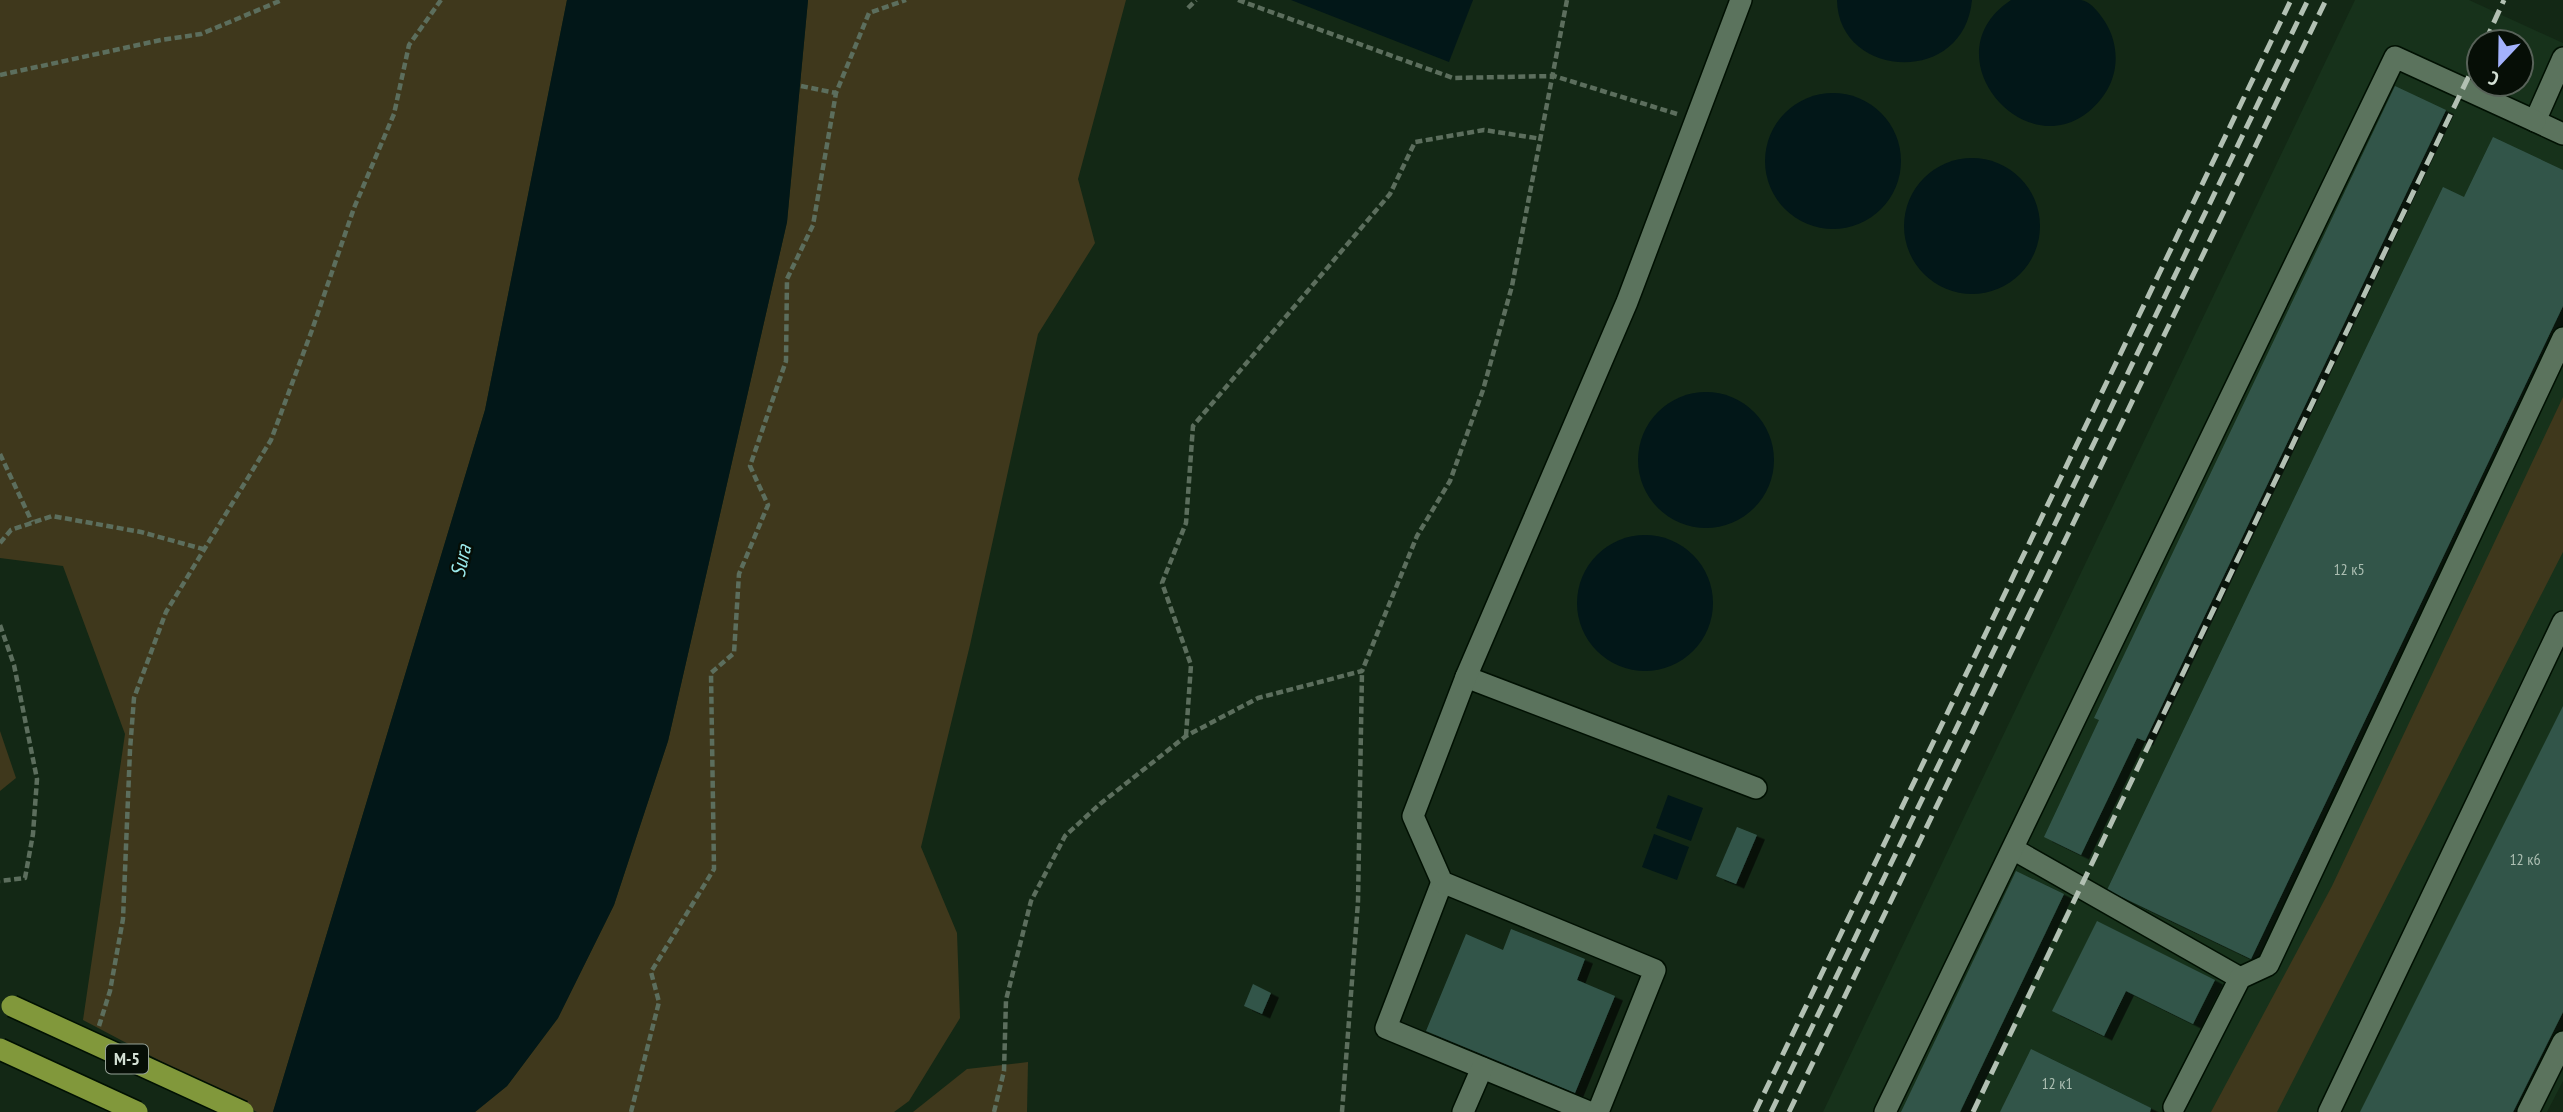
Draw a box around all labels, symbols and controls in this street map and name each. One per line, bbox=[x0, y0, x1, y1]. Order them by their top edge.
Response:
north arrow bbox=[2465, 28, 2535, 98]
text: С bbox=[2485, 66, 2502, 92]
water label: Sura bbox=[444, 541, 478, 580]
house number: 12 к5 bbox=[2333, 559, 2365, 579]
house number: 12 к6 bbox=[2509, 849, 2541, 869]
road number: М-5 bbox=[106, 1044, 148, 1074]
house number: 12 к1 bbox=[2041, 1073, 2073, 1093]

